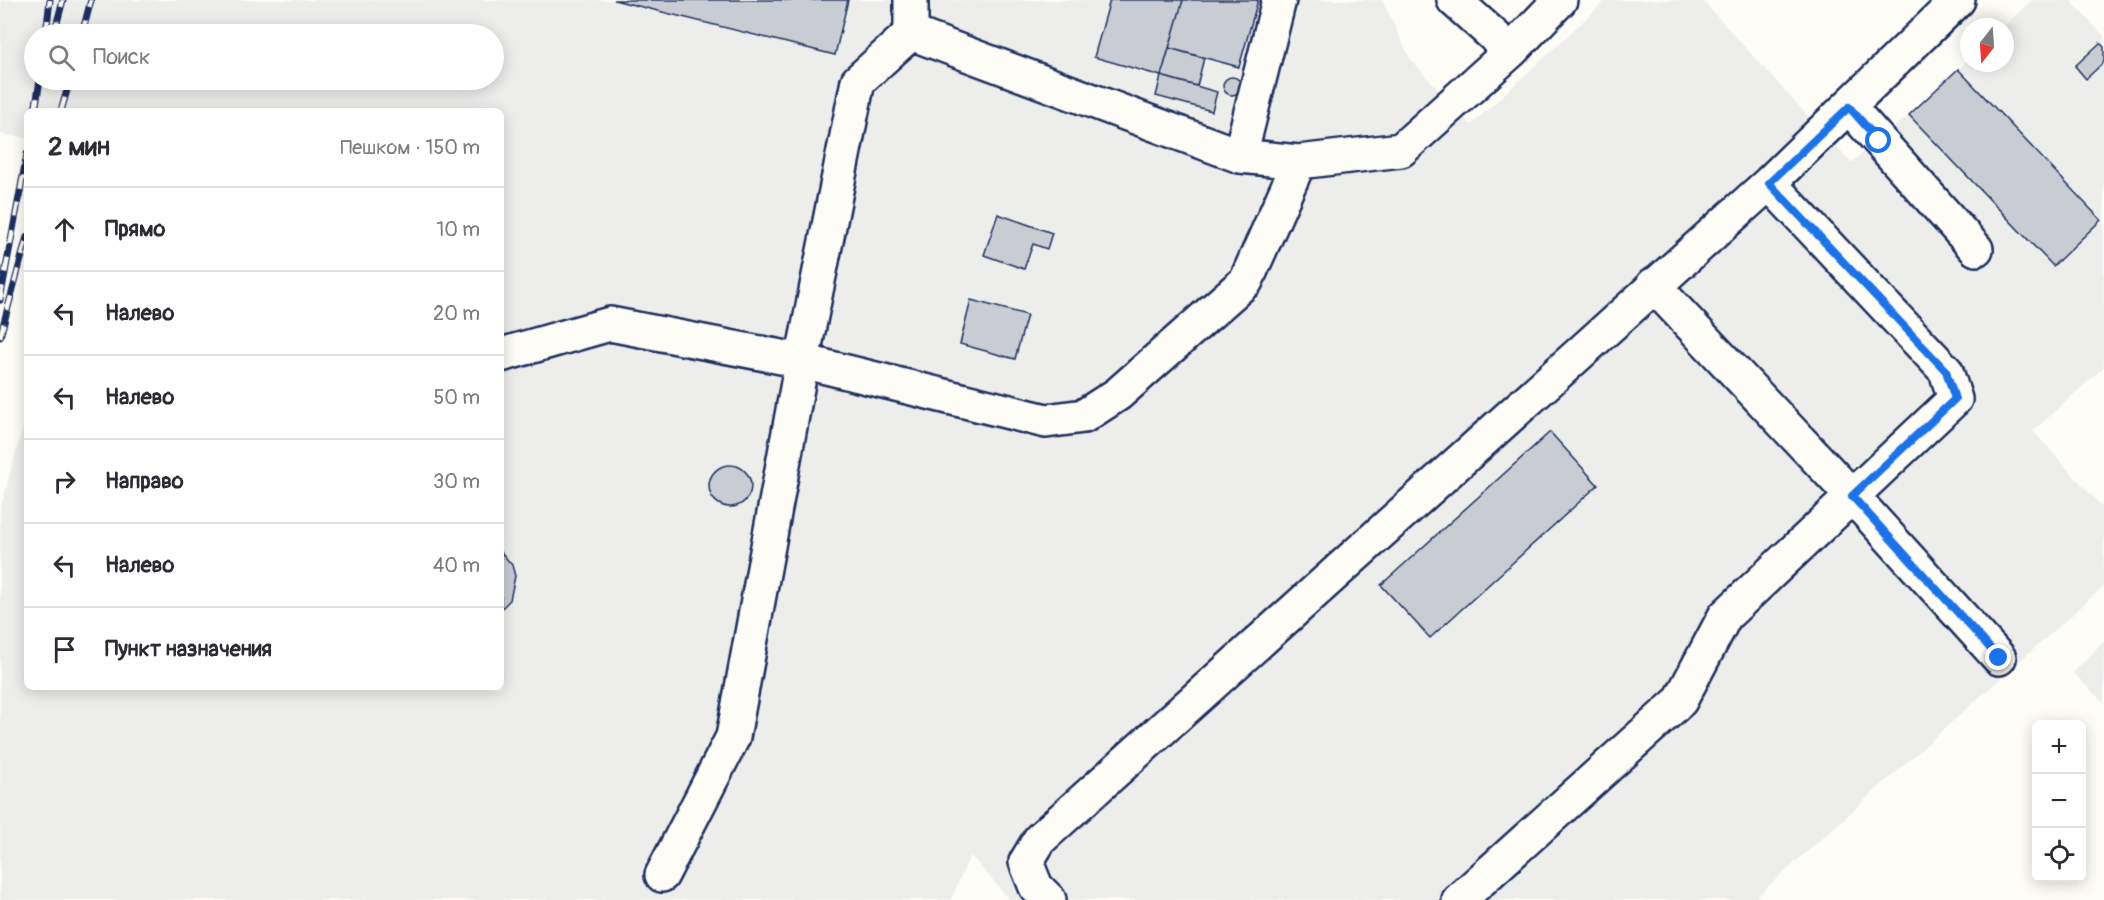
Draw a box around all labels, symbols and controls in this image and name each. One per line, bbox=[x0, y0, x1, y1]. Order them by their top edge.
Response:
north arrow bbox=[1960, 18, 2014, 72]
search box bbox=[24, 24, 504, 90]
icon: search bbox=[45, 41, 78, 74]
text: Поиск bbox=[93, 43, 150, 71]
route start bbox=[1865, 127, 1891, 153]
text: 2 мин bbox=[48, 131, 110, 163]
text: Пешком · 150 m bbox=[340, 135, 480, 160]
icon: ahead bbox=[48, 213, 81, 246]
text: Прямо bbox=[105, 215, 165, 243]
text: 10 m bbox=[436, 217, 480, 242]
icon: left bbox=[48, 297, 81, 330]
text: Налево bbox=[105, 299, 174, 327]
text: 20 m bbox=[433, 301, 480, 326]
icon: left bbox=[48, 381, 81, 414]
text: Налево bbox=[105, 383, 174, 411]
text: 50 m bbox=[433, 385, 480, 410]
icon: right bbox=[48, 465, 81, 498]
text: Направо bbox=[105, 467, 184, 495]
text: 30 m bbox=[433, 469, 480, 494]
icon: left bbox=[48, 549, 81, 582]
text: Налево bbox=[105, 551, 174, 579]
text: 40 m bbox=[433, 553, 480, 578]
icon: arrive bbox=[48, 633, 81, 666]
text: Пункт назначения bbox=[105, 635, 272, 663]
route end bbox=[1985, 644, 2011, 670]
map controls bbox=[2032, 720, 2086, 882]
button: + bbox=[2032, 720, 2086, 774]
button: − bbox=[2032, 774, 2086, 828]
button: locate bbox=[2032, 828, 2086, 882]

